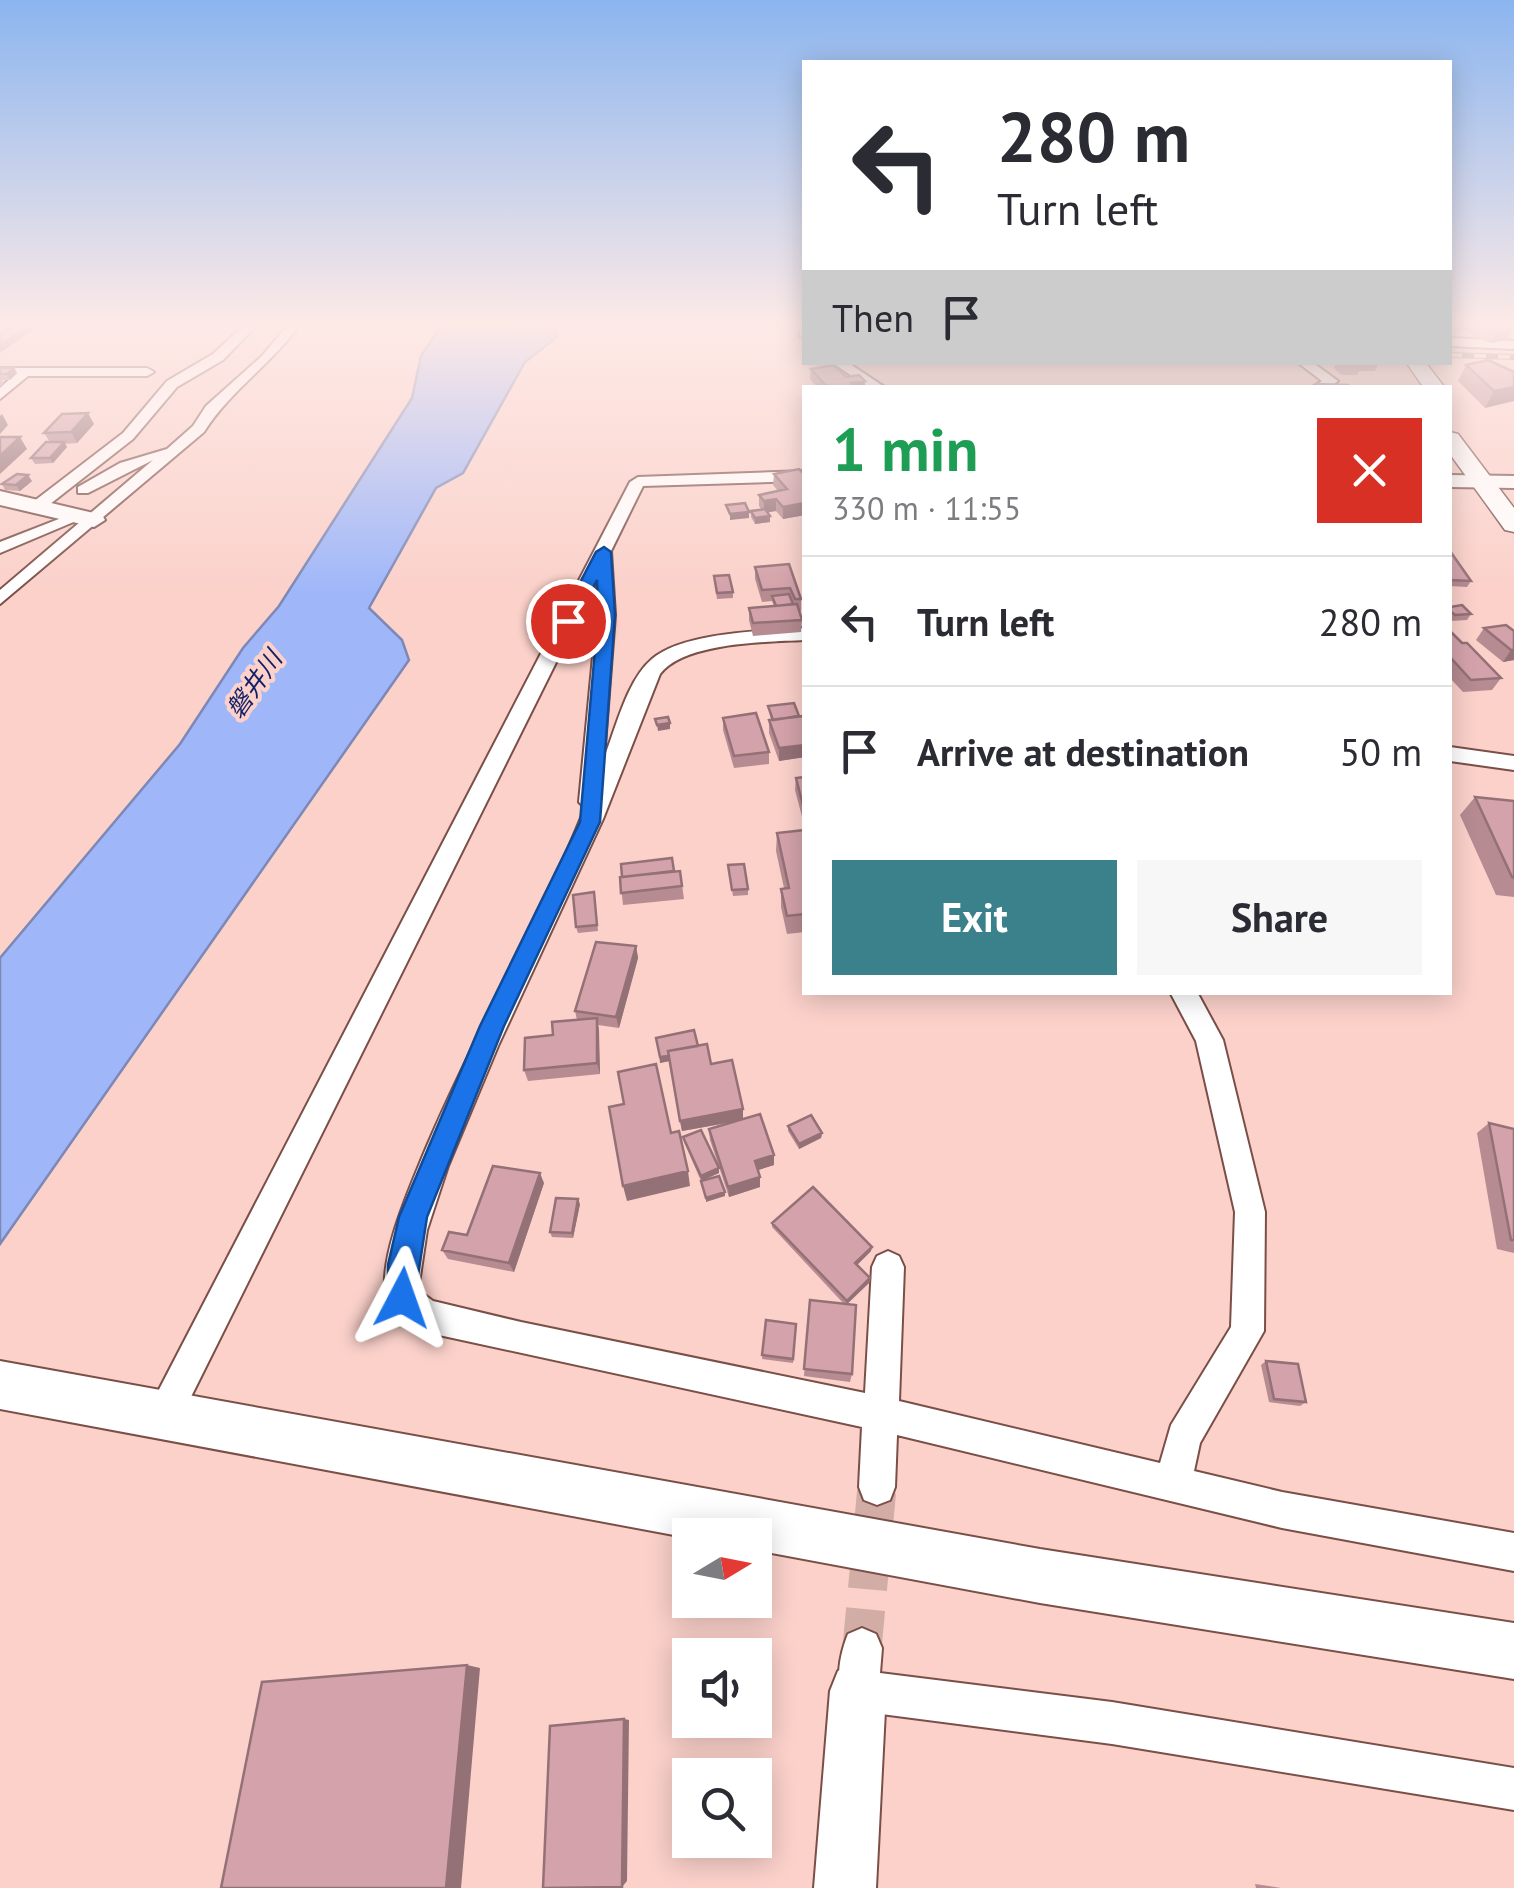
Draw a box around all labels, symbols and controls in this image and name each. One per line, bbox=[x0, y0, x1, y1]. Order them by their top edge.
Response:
text: 280 m bbox=[997, 91, 1190, 181]
icon: left bbox=[832, 100, 962, 230]
text: Turn left bbox=[997, 179, 1158, 237]
icon: arrive bbox=[934, 290, 989, 345]
text: Then bbox=[832, 293, 914, 342]
text: 1 min bbox=[832, 410, 978, 488]
button: close bbox=[1317, 418, 1422, 523]
text: 330 m · 11:55 bbox=[832, 487, 1021, 529]
pin bbox=[526, 579, 611, 664]
icon: arrive bbox=[541, 594, 596, 649]
icon: left bbox=[832, 594, 887, 649]
text: Turn left bbox=[917, 597, 1054, 646]
text: 280 m bbox=[1319, 597, 1422, 646]
water label: 磐井川 bbox=[219, 642, 290, 724]
icon: arrive bbox=[832, 724, 887, 779]
text: Arrive at destination bbox=[917, 727, 1249, 776]
text: 50 m bbox=[1340, 727, 1422, 776]
button: Exit bbox=[832, 860, 1117, 975]
button: Share bbox=[1137, 860, 1422, 975]
position arrow bbox=[350, 1246, 454, 1350]
north arrow bbox=[672, 1518, 772, 1618]
map controls bbox=[672, 1518, 772, 1858]
button: sound bbox=[672, 1638, 772, 1738]
button: search bbox=[672, 1758, 772, 1858]

